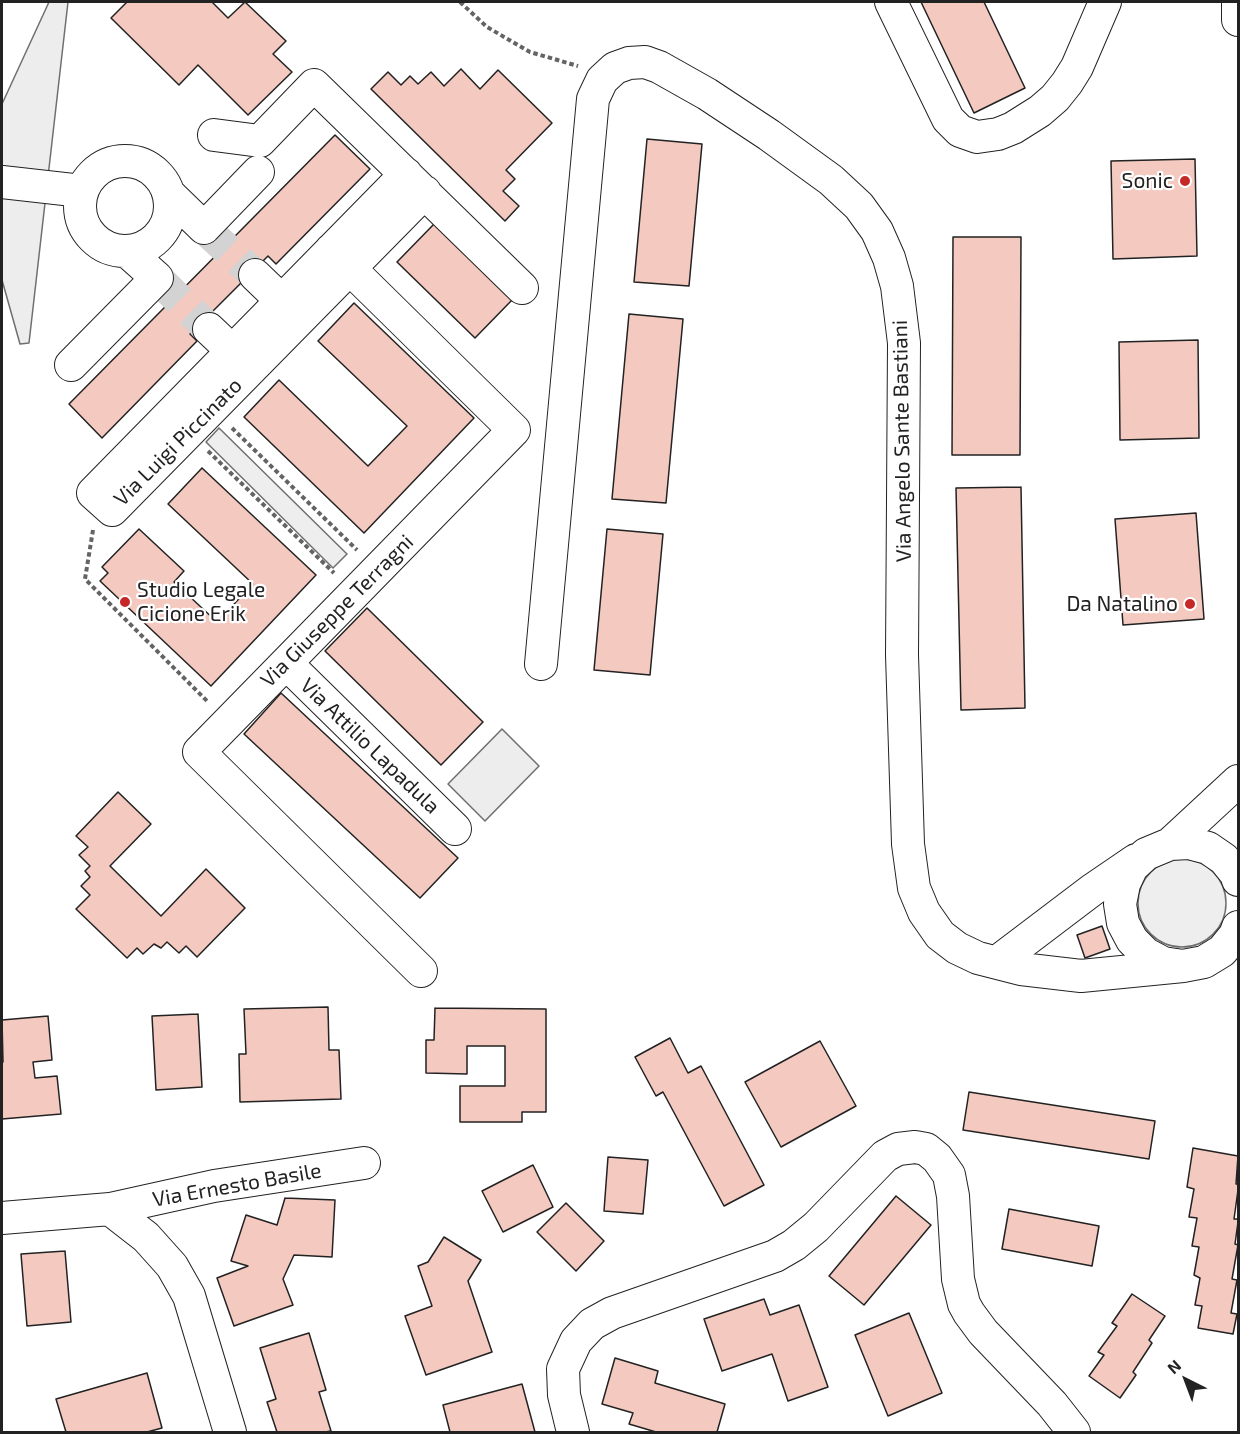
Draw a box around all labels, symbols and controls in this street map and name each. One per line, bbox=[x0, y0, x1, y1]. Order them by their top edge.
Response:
place label: Sonic bbox=[1122, 168, 1173, 194]
marker: Sonic bbox=[1178, 174, 1192, 188]
street label: Via Angelo Sante Bastiani bbox=[887, 320, 917, 562]
street label: Via Luigi Piccinato bbox=[109, 373, 247, 511]
street label: Via Giuseppe Terragni bbox=[255, 529, 419, 693]
place label: Studio Legale Cicione Erik bbox=[137, 577, 265, 627]
place label: Da Natalino bbox=[1066, 591, 1178, 617]
marker: Studio Legale Cicione Erik bbox=[118, 595, 132, 609]
marker: Da Natalino bbox=[1183, 597, 1197, 611]
street label: Via Attilio Lapadula bbox=[295, 673, 445, 819]
street label: Via Ernesto Basile bbox=[151, 1158, 323, 1212]
north arrow bbox=[1156, 1350, 1216, 1410]
text: N bbox=[1163, 1355, 1184, 1377]

